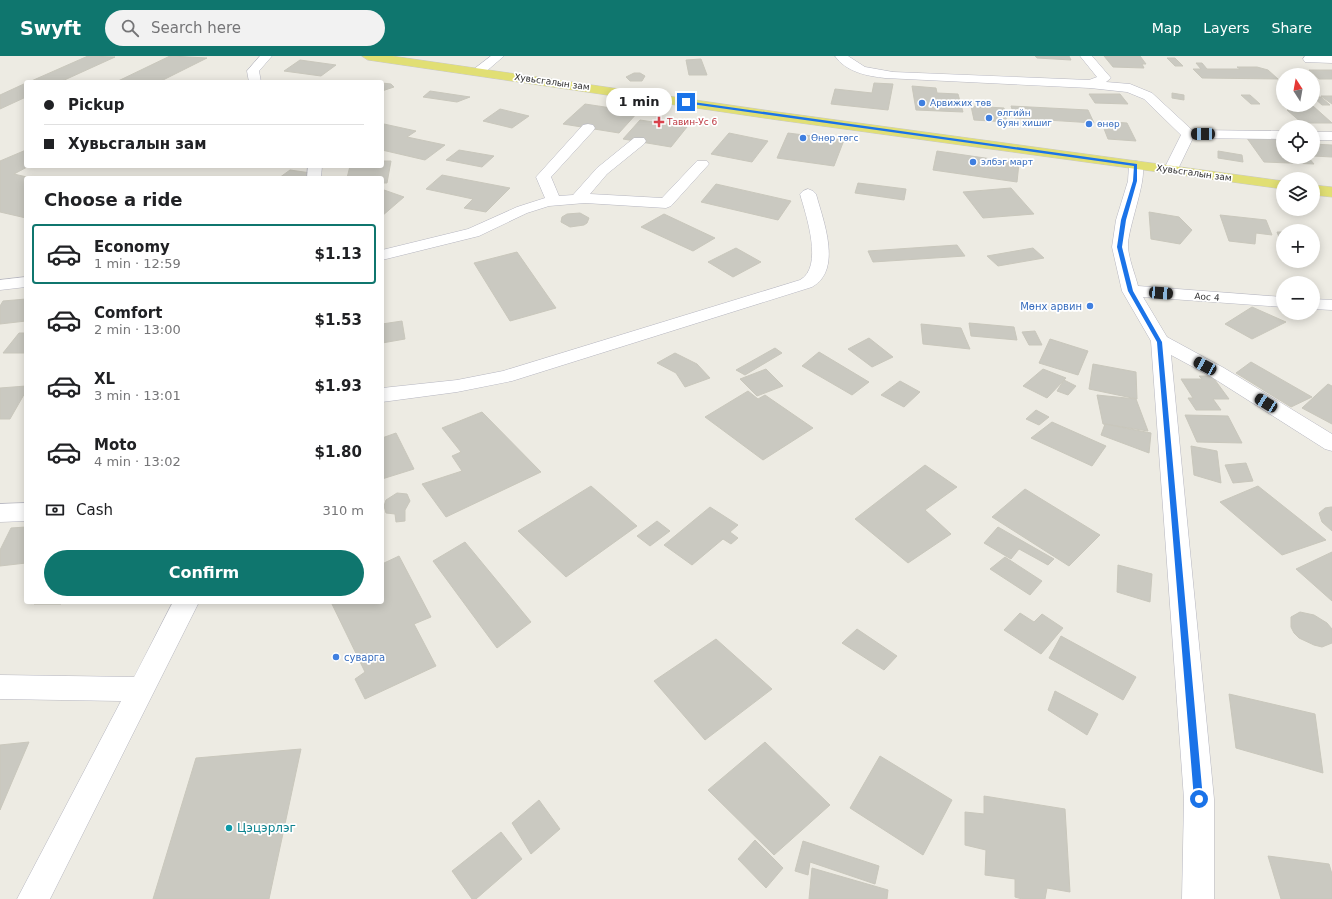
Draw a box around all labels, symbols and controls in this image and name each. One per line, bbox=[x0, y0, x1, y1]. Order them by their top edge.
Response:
search box bbox=[105, 10, 385, 46]
text: Swyft bbox=[20, 17, 81, 39]
icon: search bbox=[119, 17, 141, 39]
text: Search here bbox=[151, 19, 241, 37]
text: Map bbox=[1152, 20, 1181, 36]
text: Layers bbox=[1203, 20, 1250, 36]
text: Share bbox=[1272, 20, 1312, 36]
north arrow bbox=[1276, 68, 1320, 112]
map controls bbox=[1276, 68, 1320, 320]
street label: Хувьсгалын зам bbox=[514, 72, 590, 92]
callout: 1 min bbox=[606, 88, 672, 116]
route end bbox=[677, 93, 695, 111]
text: 1 min bbox=[619, 94, 659, 109]
text: Pickup bbox=[68, 96, 124, 114]
marker: Арвижих төв bbox=[917, 98, 927, 108]
place label: Арвижих төв bbox=[930, 98, 991, 108]
place label: өлгийн буян хишиг bbox=[997, 108, 1052, 128]
marker: өлгийн буян хишиг bbox=[984, 113, 994, 123]
marker: Тавин-Ус 6 bbox=[654, 117, 664, 127]
place label: Тавин-Ус 6 bbox=[666, 117, 718, 127]
marker: өнөр bbox=[1084, 119, 1094, 129]
place label: өнөр bbox=[1097, 119, 1120, 129]
button: locate bbox=[1276, 120, 1320, 164]
car bbox=[1191, 128, 1215, 140]
marker: Өнөр төгс bbox=[798, 133, 808, 143]
place label: Өнөр төгс bbox=[811, 133, 859, 143]
text: Хувьсгалын зам bbox=[68, 135, 206, 153]
marker: элбэг март bbox=[968, 157, 978, 167]
place label: элбэг март bbox=[981, 157, 1033, 167]
street label: Хувьсгалын зам bbox=[1156, 163, 1232, 183]
button: layers bbox=[1276, 172, 1320, 216]
text: Choose a ride bbox=[44, 189, 183, 210]
button: + bbox=[1276, 224, 1320, 268]
icon: car bbox=[46, 236, 82, 272]
text: Economy bbox=[94, 238, 170, 256]
text: $1.13 bbox=[315, 245, 362, 263]
text: 1 min · 12:59 bbox=[94, 256, 181, 271]
button: − bbox=[1276, 276, 1320, 320]
car bbox=[1149, 286, 1173, 300]
street label: Аос 4 bbox=[1194, 291, 1220, 303]
place label: Мөнх арвин bbox=[1020, 301, 1082, 312]
marker: Мөнх арвин bbox=[1085, 301, 1095, 311]
icon: car bbox=[46, 302, 82, 338]
text: Comfort bbox=[94, 304, 162, 322]
text: $1.53 bbox=[315, 311, 362, 329]
text: 2 min · 13:00 bbox=[94, 322, 181, 337]
car bbox=[1192, 355, 1218, 377]
icon: car bbox=[46, 368, 82, 404]
text: XL bbox=[94, 370, 115, 388]
text: $1.93 bbox=[315, 377, 362, 395]
text: 3 min · 13:01 bbox=[94, 388, 181, 403]
car bbox=[1253, 392, 1279, 414]
icon: car bbox=[46, 434, 82, 470]
text: Moto bbox=[94, 436, 137, 454]
text: $1.80 bbox=[315, 443, 362, 461]
text: 4 min · 13:02 bbox=[94, 454, 181, 469]
icon: cash bbox=[44, 499, 66, 521]
text: Cash bbox=[76, 501, 113, 519]
text: 310 m bbox=[322, 503, 364, 518]
button: Confirm bbox=[44, 550, 364, 596]
marker: суварга bbox=[331, 652, 341, 662]
place label: суварга bbox=[344, 652, 385, 663]
route start bbox=[1190, 790, 1208, 808]
place label: Цэцэрлэг bbox=[237, 821, 296, 835]
marker: Цэцэрлэг bbox=[224, 823, 234, 833]

